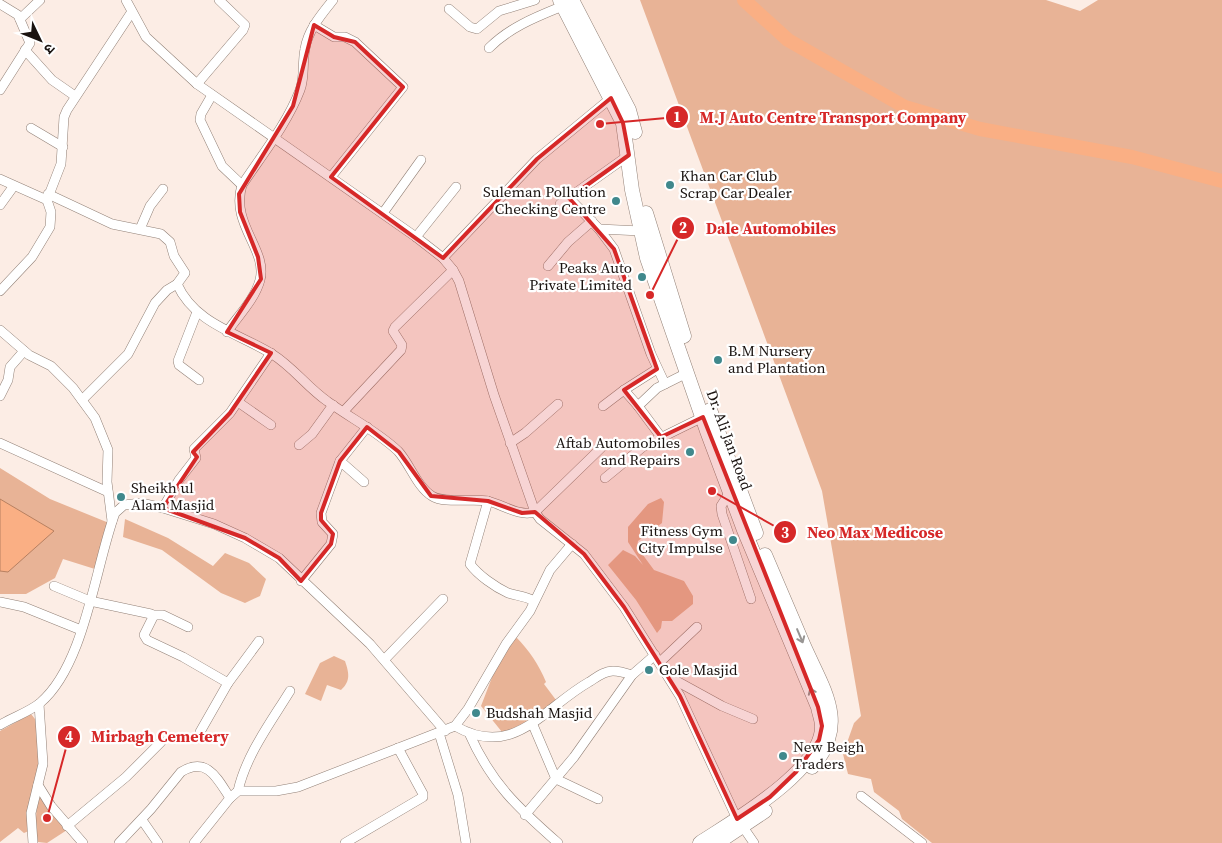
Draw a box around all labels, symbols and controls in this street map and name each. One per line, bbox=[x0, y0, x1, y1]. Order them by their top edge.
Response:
north arrow bbox=[15, 15, 65, 65]
text: उ bbox=[39, 39, 60, 59]
callout: M.J Auto Centre Transport Company bbox=[665, 101, 977, 132]
text: 1 bbox=[673, 106, 681, 127]
text: M.J Auto Centre Transport Company bbox=[700, 106, 967, 128]
place label: Khan Car Club Scrap Car Dealer bbox=[680, 165, 793, 203]
marker: Khan Car Club Scrap Car Dealer bbox=[664, 179, 676, 191]
place label: Suleman Pollution Checking Centre bbox=[483, 181, 606, 219]
marker: Suleman Pollution Checking Centre bbox=[610, 195, 622, 207]
callout: Dale Automobiles bbox=[671, 212, 846, 243]
text: 2 bbox=[679, 217, 687, 238]
text: Dale Automobiles bbox=[706, 217, 836, 239]
place label: Peaks Auto Private Limited bbox=[529, 257, 632, 295]
marker: Peaks Auto Private Limited bbox=[636, 271, 648, 283]
place label: B.M Nursery and Plantation bbox=[728, 340, 826, 378]
marker: B.M Nursery and Plantation bbox=[712, 354, 724, 366]
street label: Dr. Ali Jan Road bbox=[702, 387, 758, 493]
place label: Aftab Automobiles and Repairs bbox=[556, 432, 680, 470]
marker: Aftab Automobiles and Repairs bbox=[684, 446, 696, 458]
place label: Sheikh ul Alam Masjid bbox=[131, 477, 215, 515]
marker: Sheikh ul Alam Masjid bbox=[115, 491, 127, 503]
callout: Neo Max Medicose bbox=[772, 517, 953, 548]
place label: Fitness Gym City Impulse bbox=[638, 520, 723, 558]
text: Neo Max Medicose bbox=[807, 521, 943, 543]
text: 3 bbox=[781, 522, 789, 543]
marker: Fitness Gym City Impulse bbox=[727, 534, 739, 546]
one-way arrow bbox=[795, 628, 805, 643]
place label: Gole Masjid bbox=[659, 659, 738, 680]
marker: Gole Masjid bbox=[643, 664, 655, 676]
one-way arrow bbox=[807, 688, 817, 703]
place label: Budshah Masjid bbox=[486, 702, 593, 723]
marker: Budshah Masjid bbox=[470, 707, 482, 719]
callout: Mirbagh Cemetery bbox=[57, 721, 239, 752]
text: Mirbagh Cemetery bbox=[91, 725, 229, 747]
text: 4 bbox=[65, 726, 73, 747]
place label: New Beigh Traders bbox=[793, 736, 865, 774]
marker: New Beigh Traders bbox=[777, 750, 789, 762]

